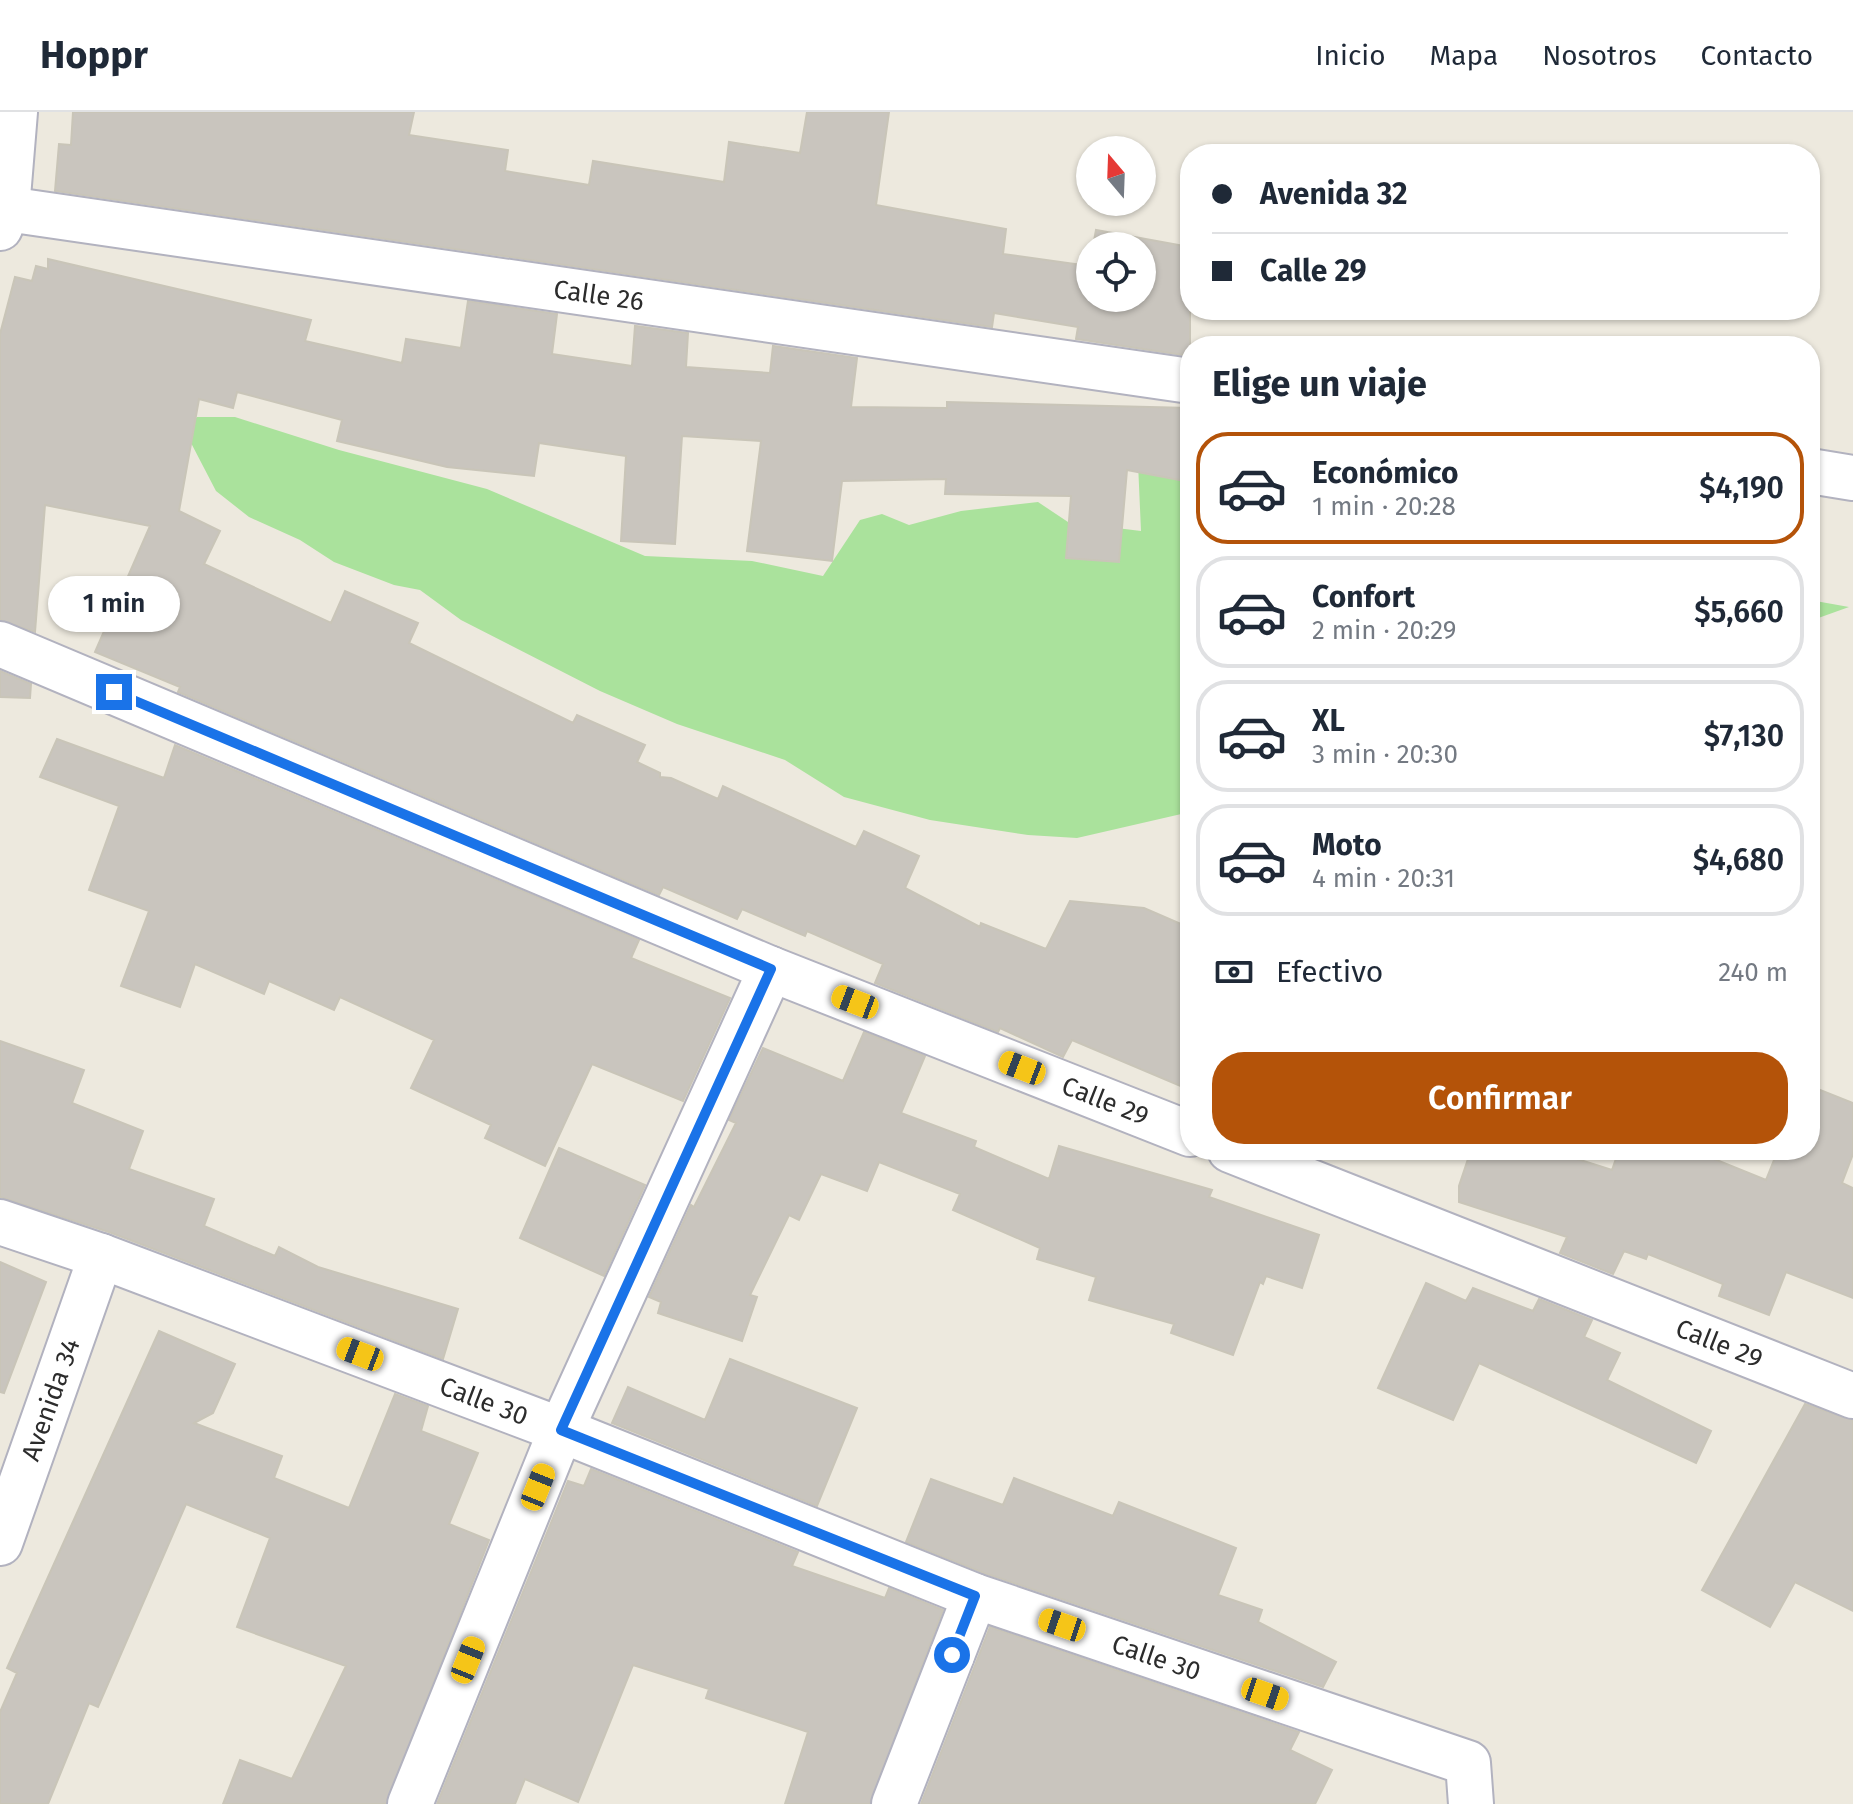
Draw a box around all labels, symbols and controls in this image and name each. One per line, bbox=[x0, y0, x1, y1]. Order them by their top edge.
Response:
text: Hoppr bbox=[40, 32, 148, 78]
text: Inicio bbox=[1315, 39, 1386, 72]
text: Mapa bbox=[1430, 39, 1498, 72]
text: Nosotros bbox=[1542, 39, 1657, 72]
text: Contacto bbox=[1701, 39, 1813, 72]
north arrow bbox=[1076, 136, 1156, 216]
map controls bbox=[1076, 136, 1156, 312]
text: Avenida 32 bbox=[1260, 176, 1408, 212]
button: locate bbox=[1076, 232, 1156, 312]
text: Calle 29 bbox=[1260, 253, 1366, 289]
street label: Calle 26 bbox=[551, 274, 646, 317]
text: Elige un viaje bbox=[1212, 362, 1427, 406]
icon: car bbox=[1216, 452, 1288, 524]
text: Económico bbox=[1312, 455, 1458, 491]
text: $4,190 bbox=[1699, 470, 1784, 506]
text: 1 min · 20:28 bbox=[1312, 491, 1456, 522]
callout: 1 min bbox=[48, 576, 180, 632]
icon: car bbox=[1216, 576, 1288, 648]
text: Confort bbox=[1312, 579, 1415, 615]
text: 1 min bbox=[83, 588, 145, 619]
text: $5,660 bbox=[1694, 594, 1784, 630]
text: 2 min · 20:29 bbox=[1312, 615, 1457, 646]
route end bbox=[96, 674, 132, 710]
icon: car bbox=[1216, 700, 1288, 772]
text: XL bbox=[1312, 703, 1345, 739]
text: $7,130 bbox=[1704, 718, 1784, 754]
text: 3 min · 20:30 bbox=[1312, 739, 1458, 770]
icon: car bbox=[1216, 824, 1288, 896]
text: Moto bbox=[1312, 827, 1382, 863]
text: $4,680 bbox=[1693, 842, 1784, 878]
text: 4 min · 20:31 bbox=[1312, 863, 1455, 894]
icon: cash bbox=[1212, 950, 1256, 994]
text: Efectivo bbox=[1276, 954, 1383, 990]
text: 240 m bbox=[1718, 957, 1788, 988]
car bbox=[828, 982, 882, 1022]
car bbox=[995, 1048, 1049, 1088]
button: Confirmar bbox=[1212, 1052, 1788, 1144]
street label: Calle 29 bbox=[1057, 1070, 1153, 1132]
street label: Calle 29 bbox=[1671, 1313, 1767, 1375]
street label: Avenida 34 bbox=[15, 1334, 87, 1465]
car bbox=[333, 1334, 387, 1374]
street label: Calle 30 bbox=[435, 1371, 532, 1432]
car bbox=[518, 1460, 558, 1514]
car bbox=[1035, 1606, 1089, 1644]
street label: Calle 30 bbox=[1108, 1629, 1205, 1687]
car bbox=[448, 1633, 488, 1687]
route start bbox=[934, 1637, 970, 1673]
car bbox=[1238, 1675, 1292, 1713]

